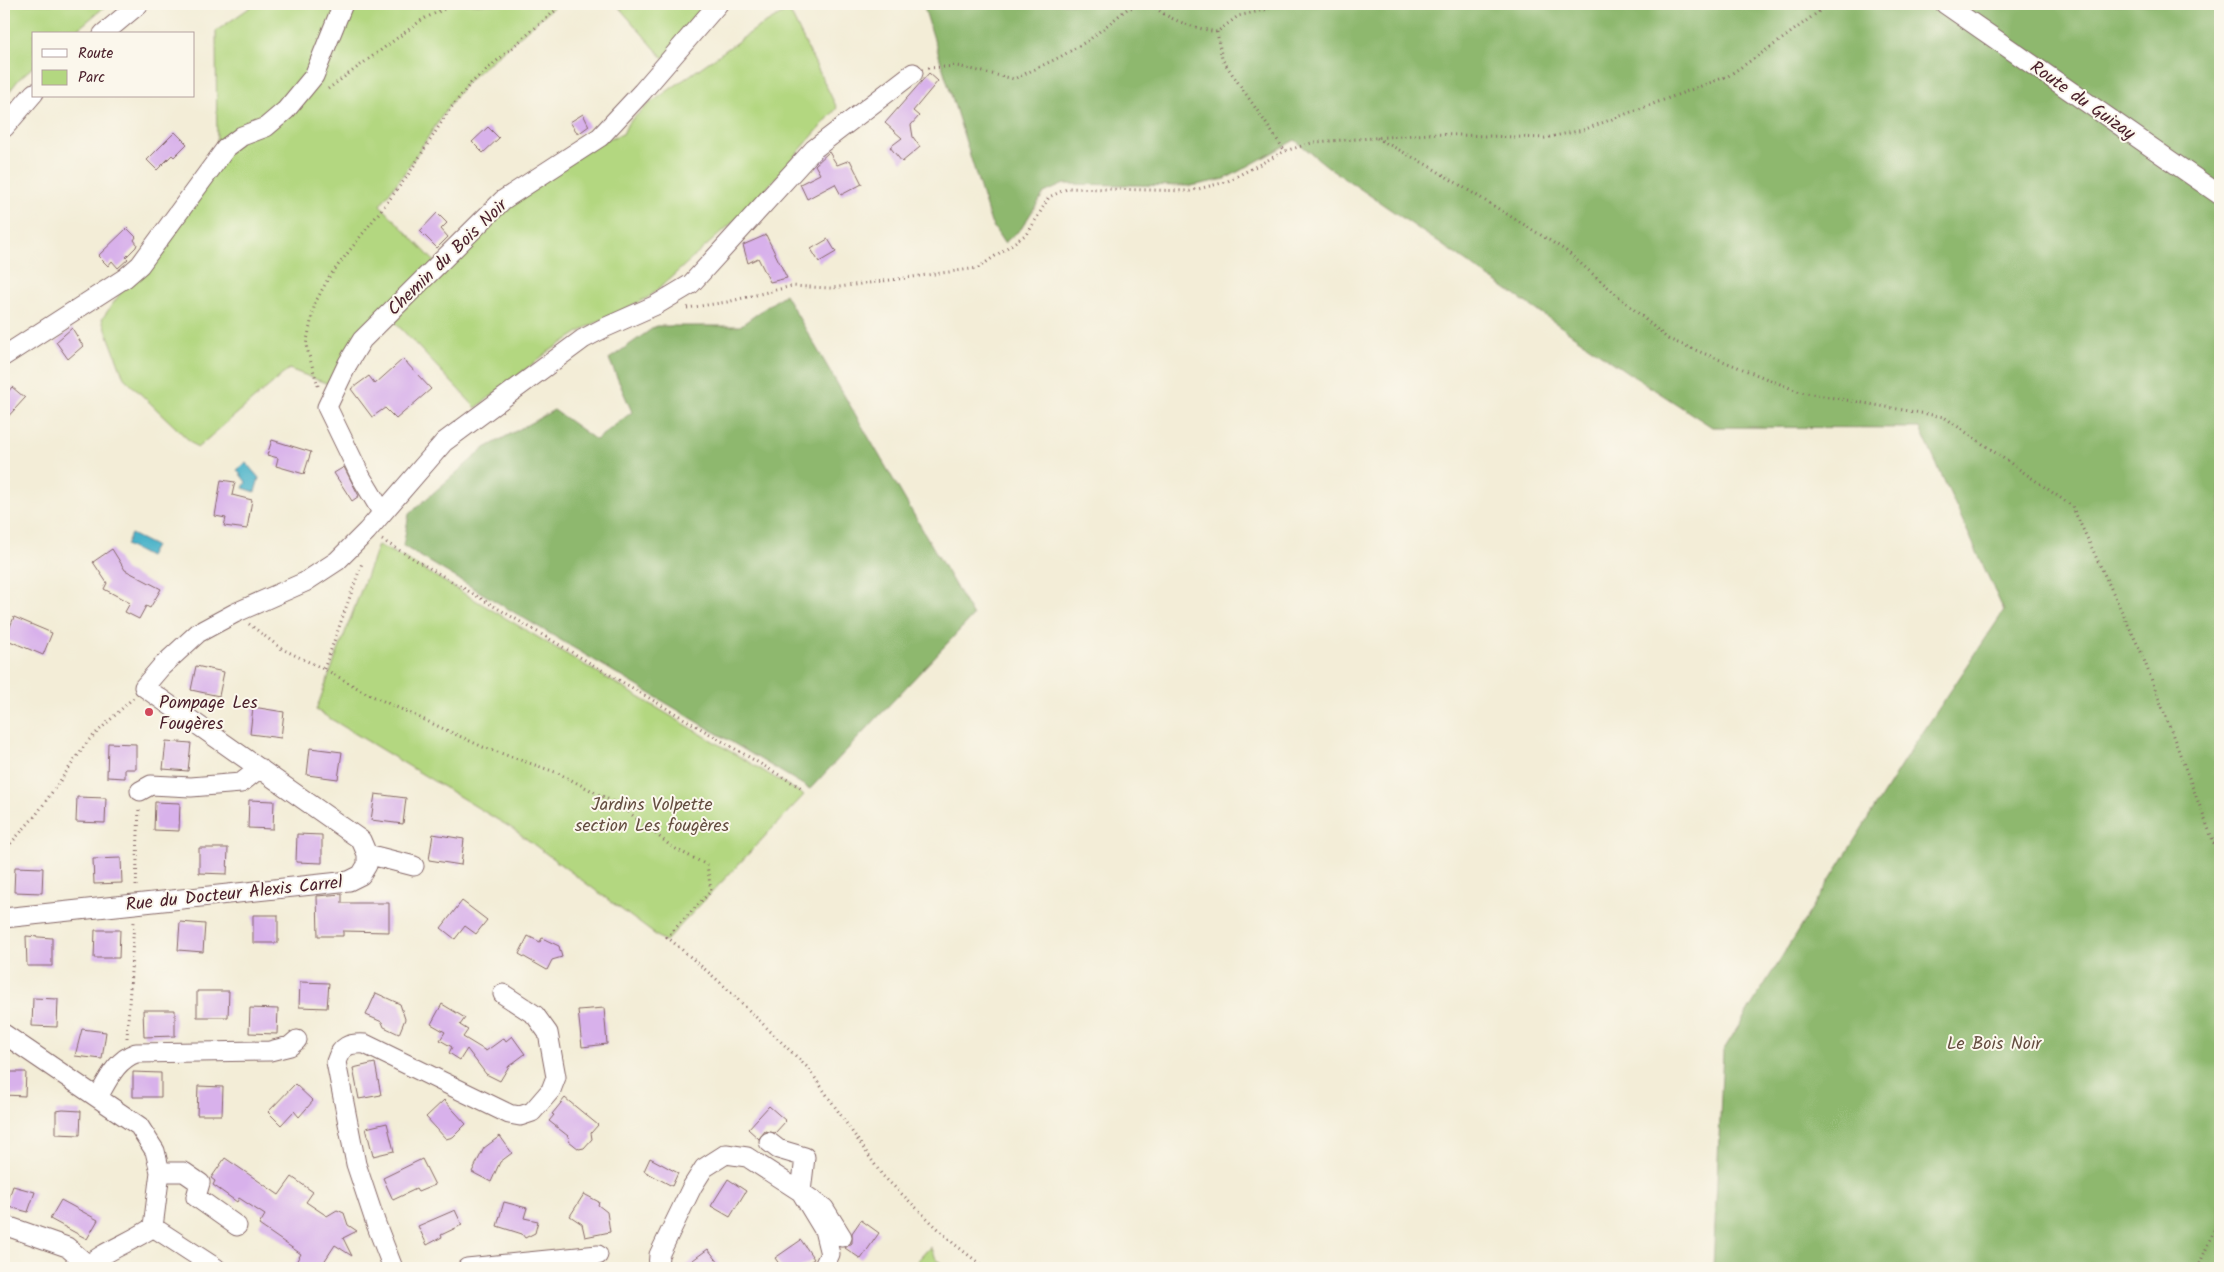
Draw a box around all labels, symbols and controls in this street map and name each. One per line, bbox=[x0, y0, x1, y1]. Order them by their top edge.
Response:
legend bbox=[32, 32, 195, 98]
text: Route bbox=[78, 42, 114, 66]
street label: Route du Guizay bbox=[2023, 54, 2141, 149]
text: Parc bbox=[78, 66, 105, 90]
street label: Chemin du Bois Noir bbox=[381, 192, 516, 323]
place label: Pompage Les Fougères bbox=[159, 689, 258, 739]
marker: Pompage Les Fougères bbox=[143, 706, 155, 718]
park label: Jardins Volpette section Les fougères bbox=[575, 791, 730, 841]
street label: Rue du Docteur Alexis Carrel bbox=[124, 869, 345, 920]
park label: Le Bois Noir bbox=[1947, 1030, 2042, 1059]

